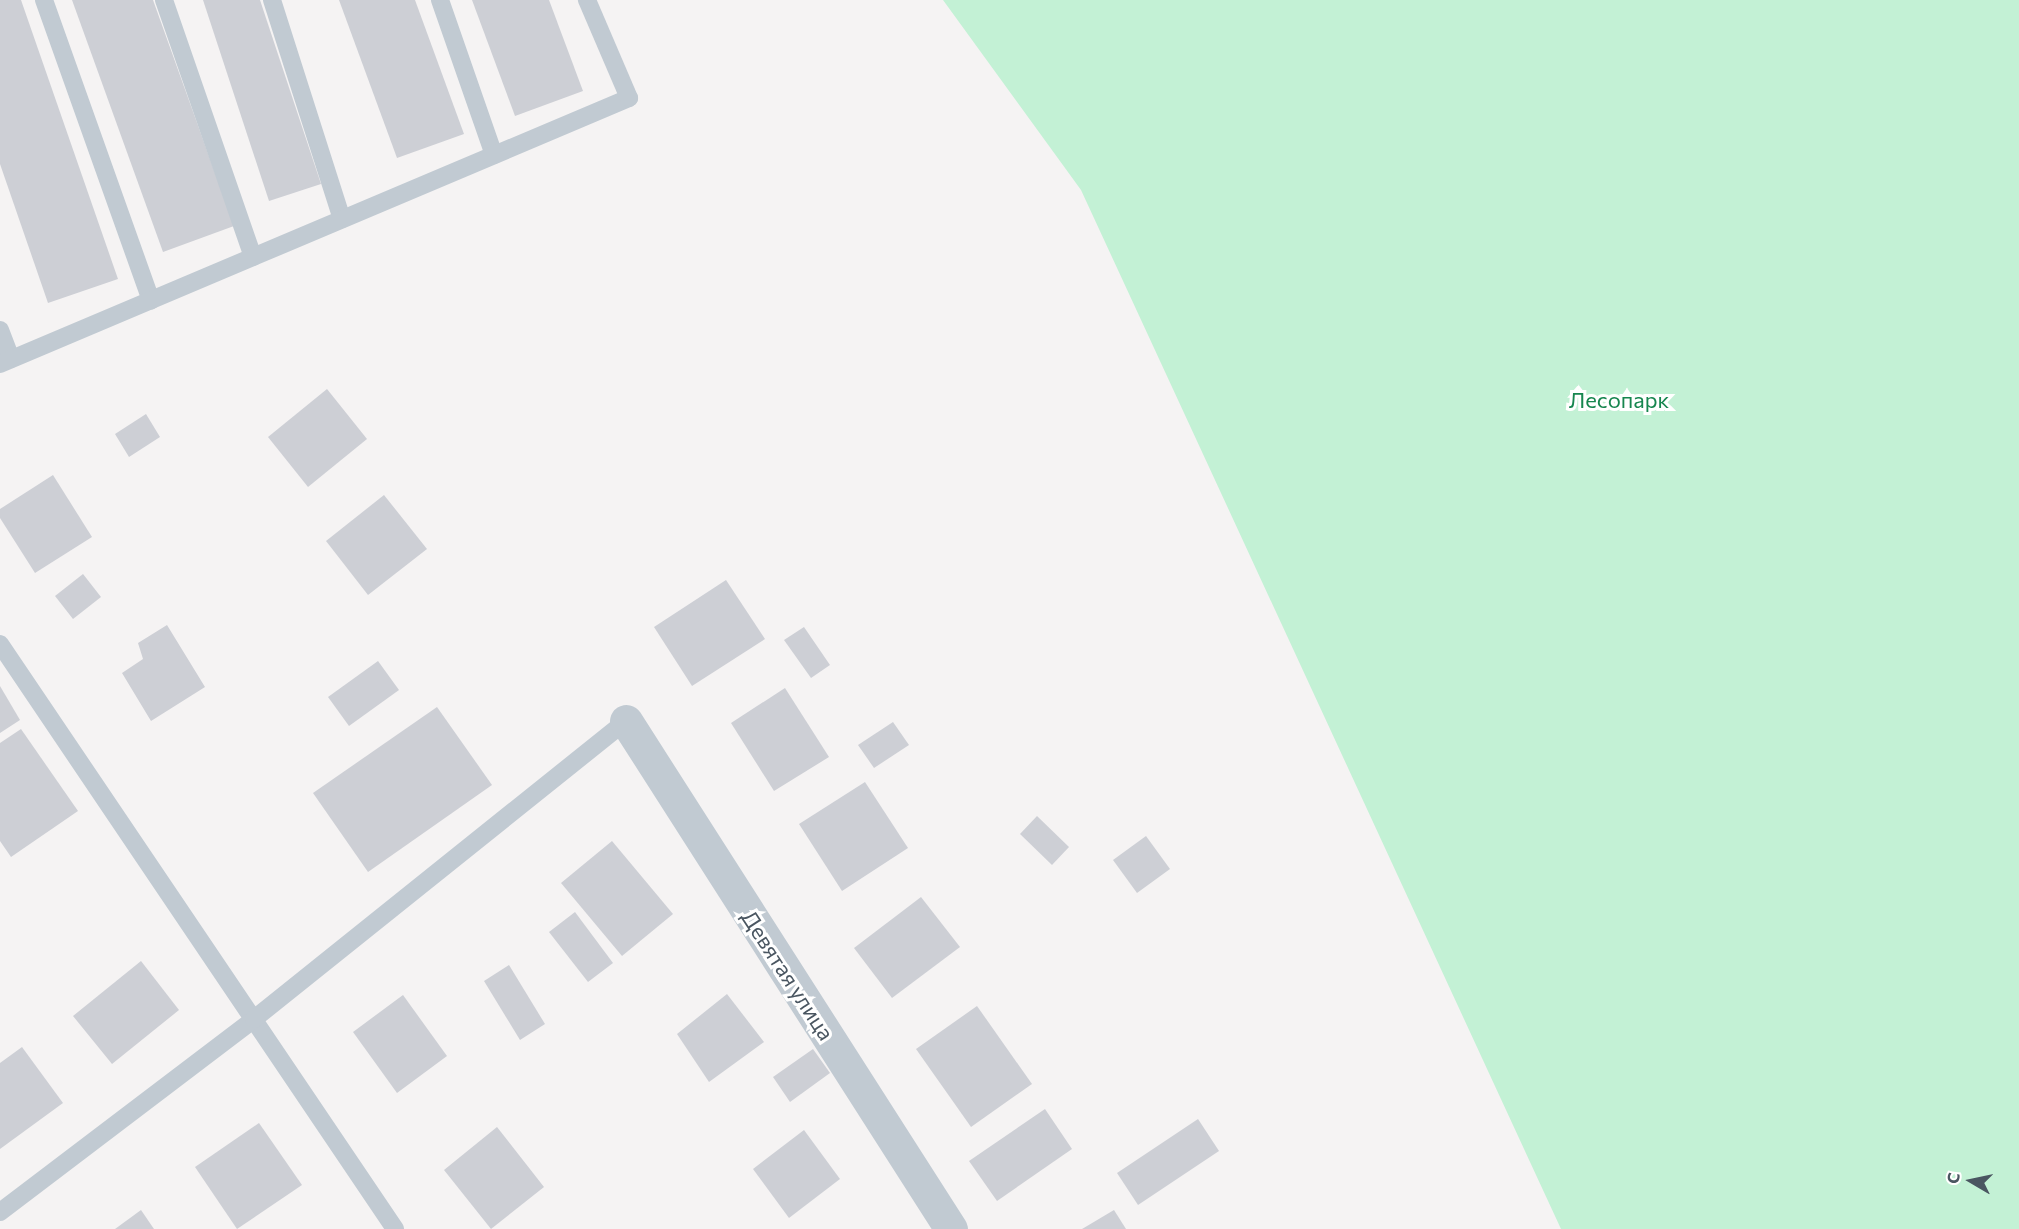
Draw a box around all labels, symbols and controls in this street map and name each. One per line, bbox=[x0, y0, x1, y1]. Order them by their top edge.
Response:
park label: Лесопарк bbox=[1569, 387, 1669, 413]
street label: Девятая улица bbox=[736, 905, 840, 1045]
north arrow bbox=[1941, 1151, 2001, 1211]
text: С bbox=[1942, 1171, 1963, 1185]

